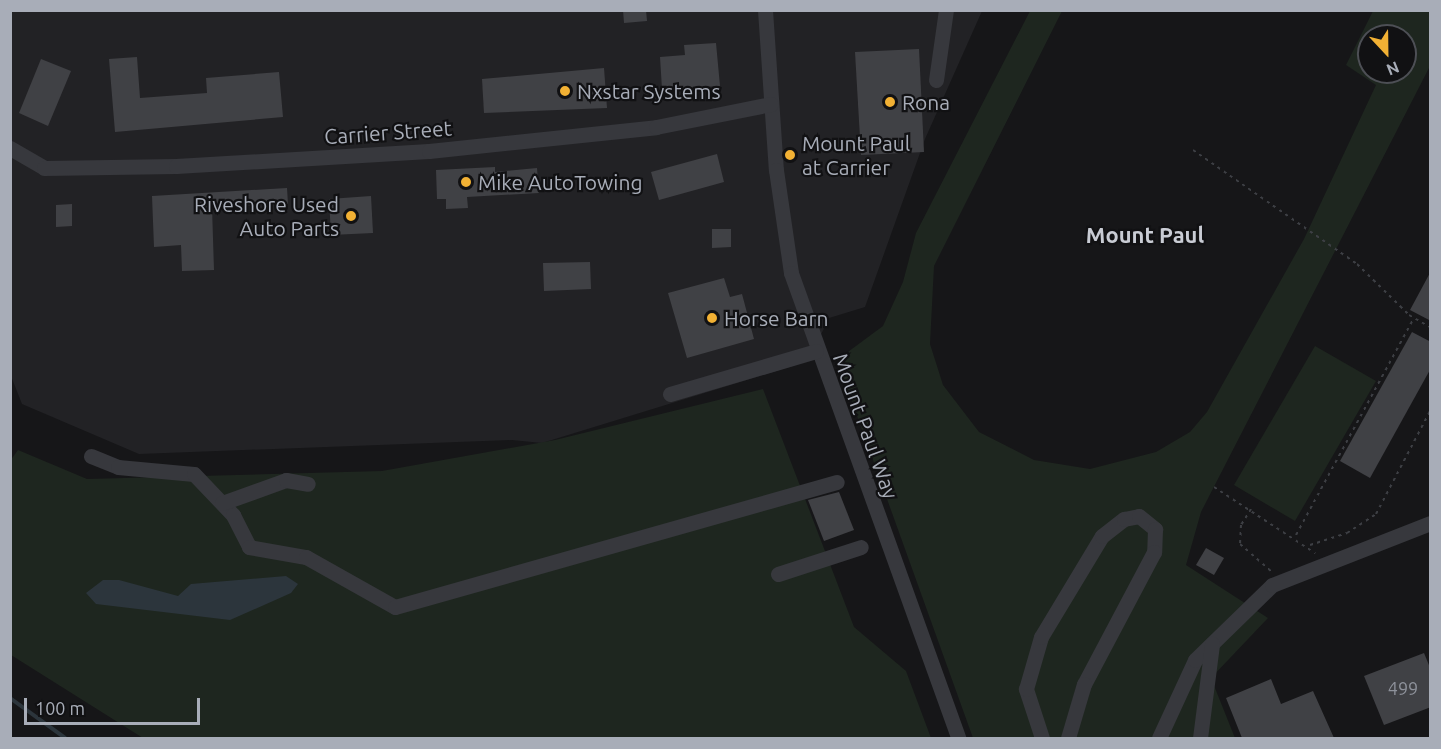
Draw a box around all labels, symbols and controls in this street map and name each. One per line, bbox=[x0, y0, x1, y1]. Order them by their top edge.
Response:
north arrow bbox=[1357, 24, 1417, 84]
text: N bbox=[1384, 58, 1402, 79]
place label: Nxstar Systems bbox=[577, 78, 720, 104]
marker: Nxstar Systems bbox=[558, 84, 572, 98]
place label: Rona bbox=[902, 89, 950, 115]
marker: Rona bbox=[883, 95, 897, 109]
street label: Carrier Street bbox=[323, 115, 453, 149]
place label: Mount Paul at Carrier bbox=[802, 130, 910, 180]
marker: Mount Paul at Carrier bbox=[783, 148, 797, 162]
place label: Mike AutoTowing bbox=[478, 169, 643, 195]
marker: Mike AutoTowing bbox=[459, 175, 473, 189]
place label: Riveshore Used Auto Parts bbox=[194, 191, 339, 241]
marker: Riveshore Used Auto Parts bbox=[344, 209, 358, 223]
district label: Mount Paul bbox=[1086, 222, 1204, 248]
place label: Horse Barn bbox=[724, 305, 828, 331]
marker: Horse Barn bbox=[705, 311, 719, 325]
street label: Mount Paul Way bbox=[828, 350, 904, 502]
house number: 499 bbox=[1388, 677, 1418, 699]
scale bar bbox=[27, 686, 202, 724]
text: 100 m bbox=[35, 698, 85, 718]

